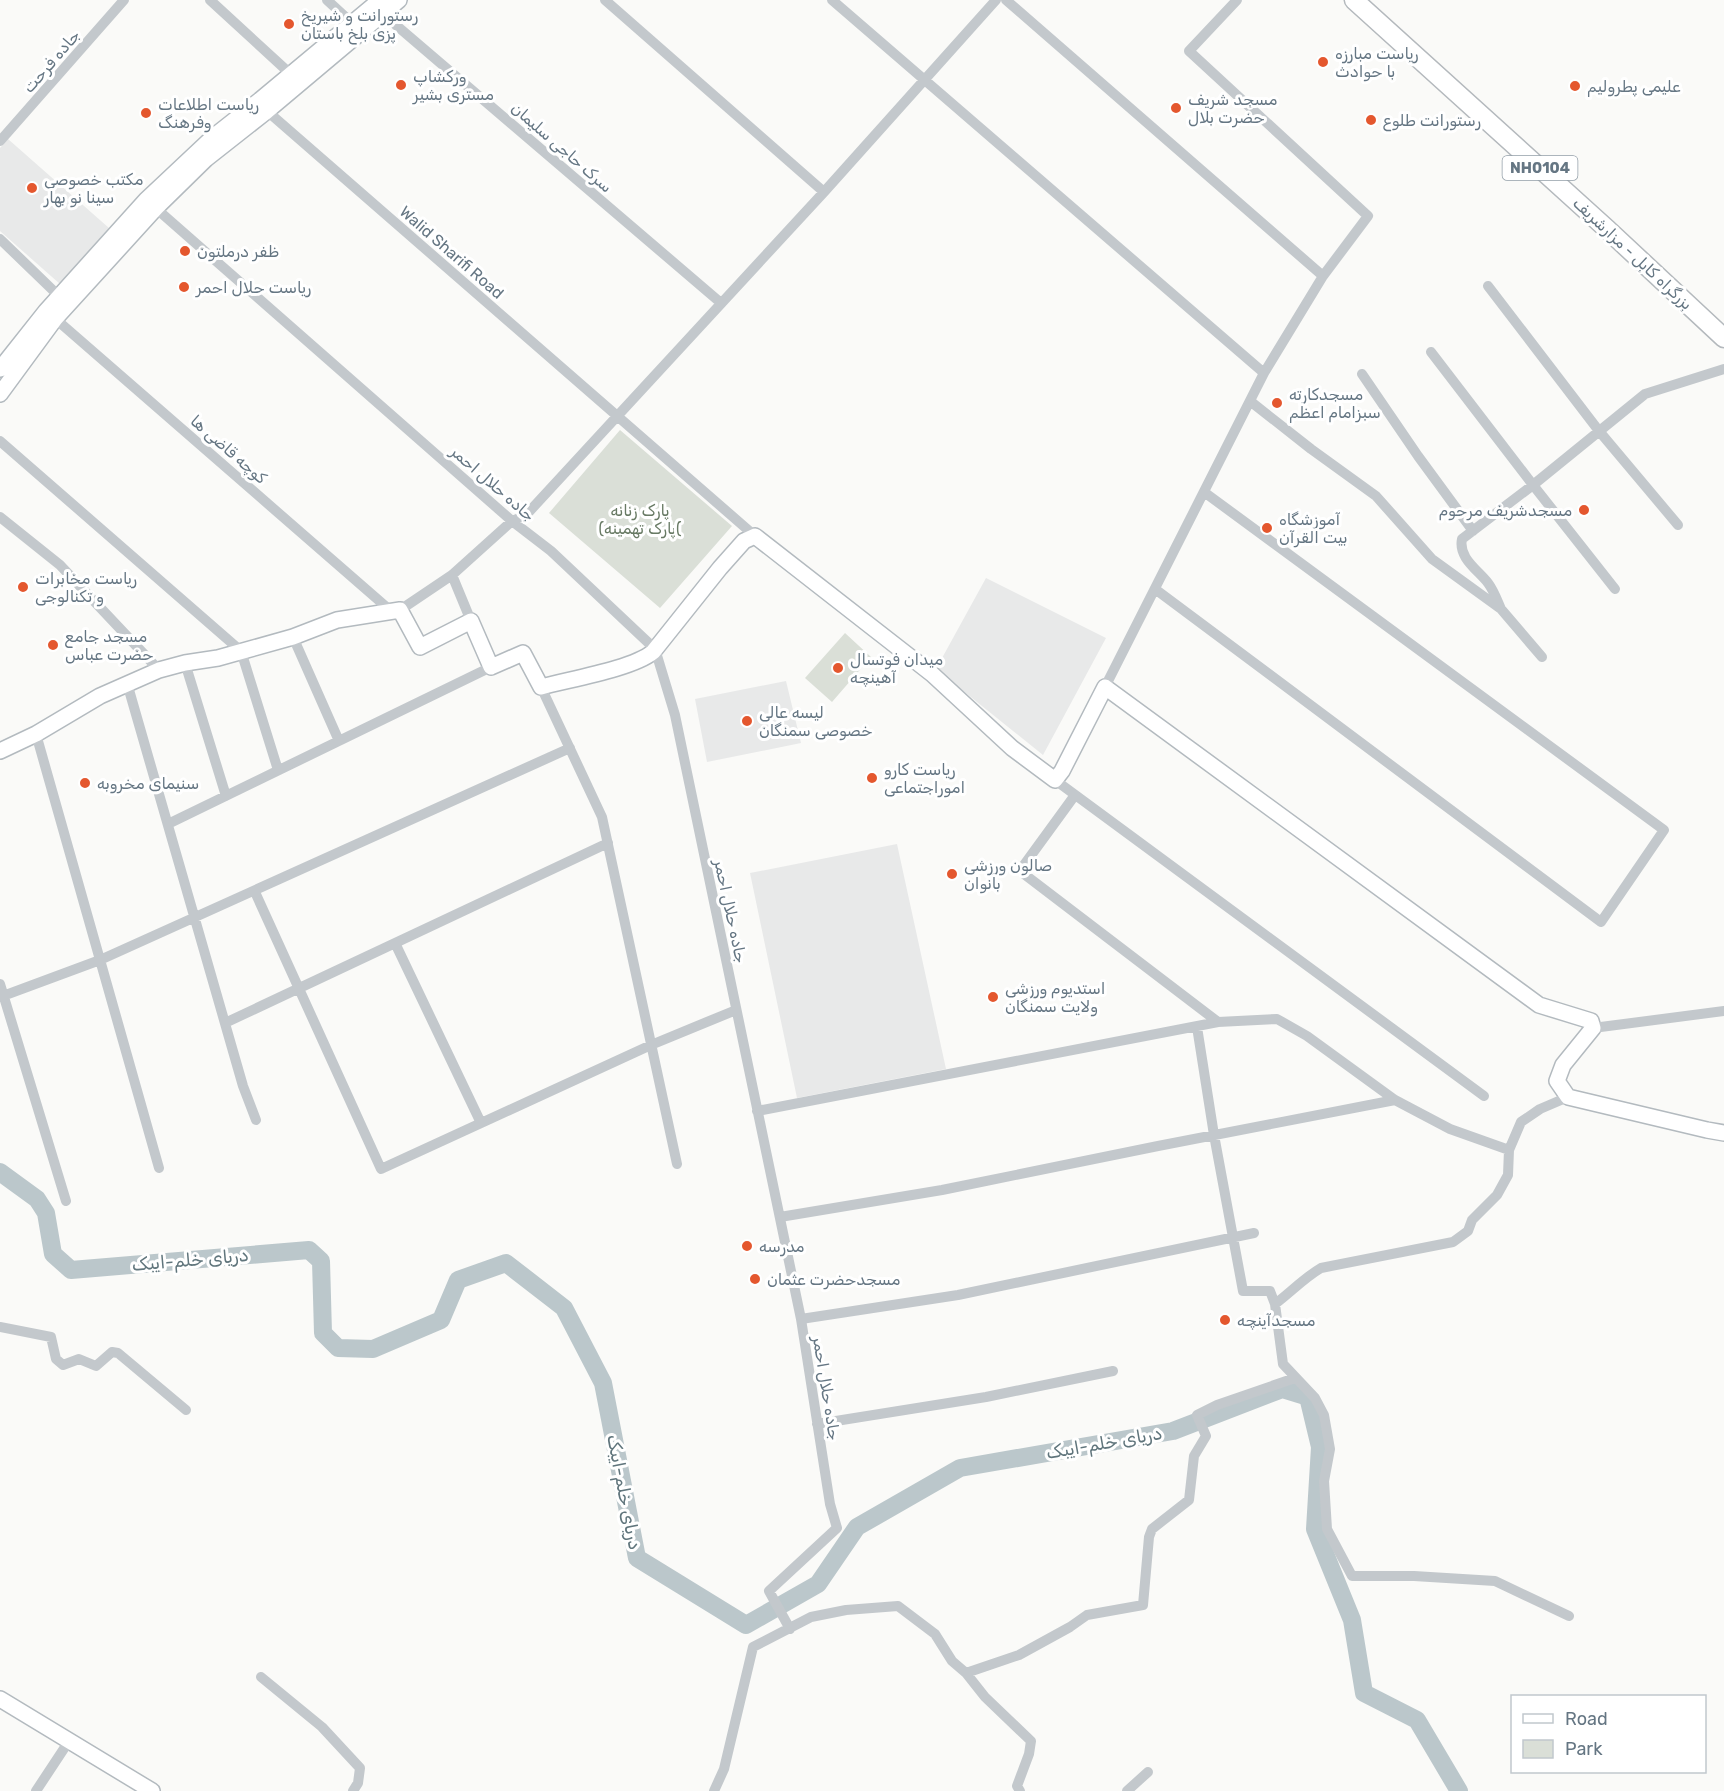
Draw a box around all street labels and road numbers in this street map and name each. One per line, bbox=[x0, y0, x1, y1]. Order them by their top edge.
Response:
street label: جاده فرحت bbox=[19, 26, 85, 97]
street label: سرک حاجی سلیمان bbox=[507, 98, 616, 197]
road number: NH0104 bbox=[1502, 156, 1578, 180]
street label: بزرگراه کابل - مزارشریف bbox=[1568, 193, 1696, 314]
street label: Walid Sharifi Road bbox=[396, 202, 508, 303]
street label: کوچه قاضی ها bbox=[186, 411, 271, 489]
street label: جاده حلال احمر bbox=[445, 441, 539, 526]
street label: جاده حلال احمر bbox=[709, 857, 751, 965]
street label: جاده حلال احمر bbox=[808, 1334, 844, 1442]

